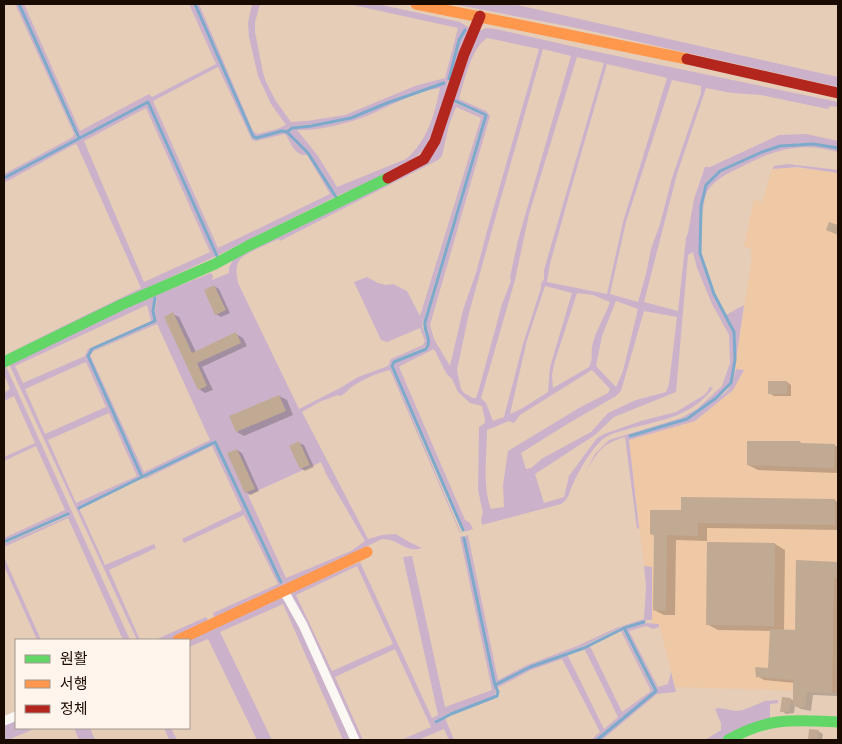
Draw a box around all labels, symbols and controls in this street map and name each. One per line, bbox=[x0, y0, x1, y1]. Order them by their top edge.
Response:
legend bbox=[15, 639, 190, 729]
text: 원활 bbox=[60, 649, 88, 668]
text: 서행 bbox=[60, 674, 88, 693]
text: 정체 bbox=[60, 699, 88, 718]

